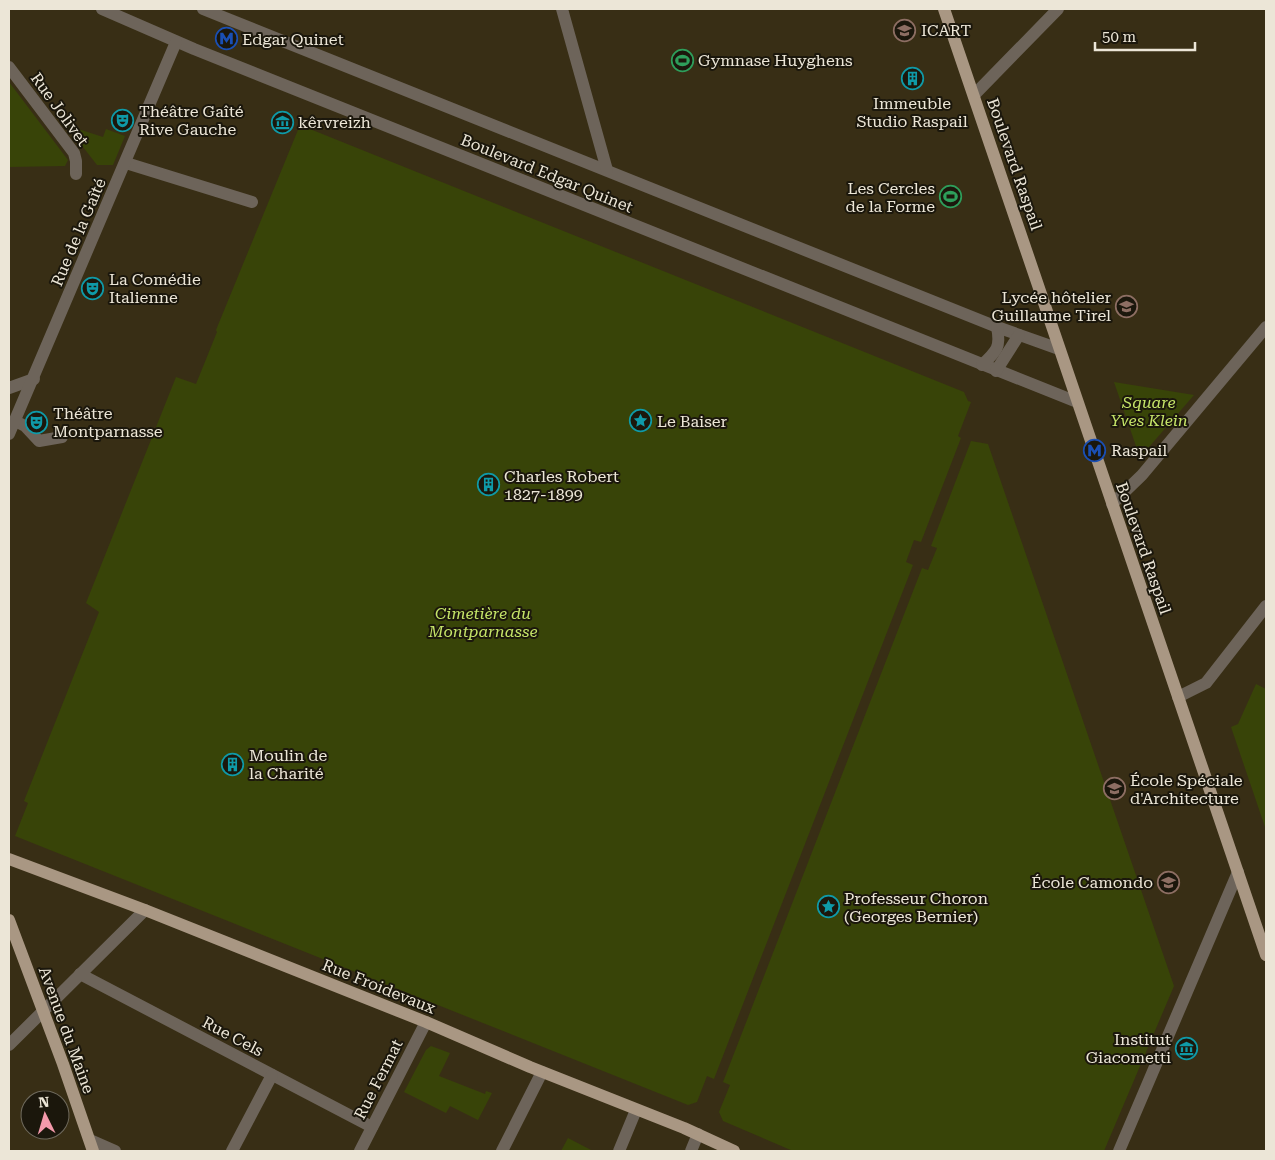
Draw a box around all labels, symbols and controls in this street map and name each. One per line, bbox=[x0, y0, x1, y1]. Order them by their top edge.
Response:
school or university icon: ICART bbox=[893, 18, 917, 42]
scale bar bbox=[1095, 20, 1195, 52]
place label: ICART bbox=[921, 21, 971, 40]
metro station icon: Edgar Quinet bbox=[214, 27, 238, 51]
text: 50 m bbox=[1102, 28, 1137, 46]
place label: Edgar Quinet bbox=[242, 30, 344, 49]
sports icon: Gymnase Huyghens bbox=[670, 48, 694, 72]
place label: Gymnase Huyghens bbox=[698, 51, 853, 70]
building icon: Immeuble Studio Raspail bbox=[900, 67, 924, 91]
street label: Rue Jolivet bbox=[27, 69, 93, 150]
place label: Immeuble Studio Raspail bbox=[856, 94, 968, 131]
street label: Boulevard Raspail bbox=[983, 96, 1046, 233]
place label: Théâtre Gaîté Rive Gauche bbox=[139, 102, 244, 139]
theatre icon: Théâtre Gaîté Rive Gauche bbox=[111, 108, 135, 132]
museum icon: kêrvreizh bbox=[270, 110, 294, 134]
place label: kêrvreizh bbox=[298, 113, 371, 132]
street label: Boulevard Edgar Quinet bbox=[458, 130, 636, 217]
street label: Rue de la Gaîté bbox=[47, 175, 110, 289]
place label: Les Cercles de la Forme bbox=[846, 179, 935, 216]
sports icon: Les Cercles de la Forme bbox=[939, 185, 963, 209]
place label: La Comédie Italienne bbox=[109, 270, 201, 307]
theatre icon: La Comédie Italienne bbox=[81, 276, 105, 300]
place label: Lycée hôtelier Guillaume Tirel bbox=[991, 288, 1111, 325]
school or university icon: Lycée hôtelier Guillaume Tirel bbox=[1115, 294, 1139, 318]
park label: Square Yves Klein bbox=[1110, 393, 1188, 430]
place label: Théâtre Montparnasse bbox=[53, 404, 163, 441]
place icon: Le Baiser bbox=[629, 409, 653, 433]
theatre icon: Théâtre Montparnasse bbox=[25, 410, 49, 434]
place label: Le Baiser bbox=[657, 412, 728, 431]
metro station icon: Raspail bbox=[1083, 438, 1107, 462]
place label: Raspail bbox=[1111, 441, 1167, 460]
place label: Charles Robert 1827-1899 bbox=[504, 467, 619, 504]
building icon: Charles Robert 1827-1899 bbox=[476, 473, 500, 497]
street label: Boulevard Raspail bbox=[1112, 480, 1175, 617]
park label: Cimetière du Montparnasse bbox=[427, 604, 538, 641]
place label: Moulin de la Charité bbox=[249, 746, 328, 783]
building icon: Moulin de la Charité bbox=[221, 752, 245, 776]
place label: École Spéciale d'Architecture bbox=[1130, 771, 1243, 808]
school or university icon: École Spéciale d'Architecture bbox=[1102, 777, 1126, 801]
school or university icon: École Camondo bbox=[1157, 870, 1181, 894]
place label: École Camondo bbox=[1031, 873, 1153, 892]
place label: Professeur Choron (Georges Bernier) bbox=[844, 889, 988, 926]
place icon: Professeur Choron (Georges Bernier) bbox=[816, 895, 840, 919]
street label: Rue Froidevaux bbox=[320, 955, 439, 1018]
street label: Avenue du Maine bbox=[35, 964, 98, 1096]
street label: Rue Cels bbox=[199, 1012, 267, 1061]
place label: Institut Giacometti bbox=[1086, 1030, 1171, 1067]
street label: Rue Fermat bbox=[350, 1036, 407, 1122]
museum icon: Institut Giacometti bbox=[1175, 1036, 1199, 1060]
north arrow bbox=[20, 1090, 70, 1140]
text: N bbox=[38, 1094, 50, 1110]

